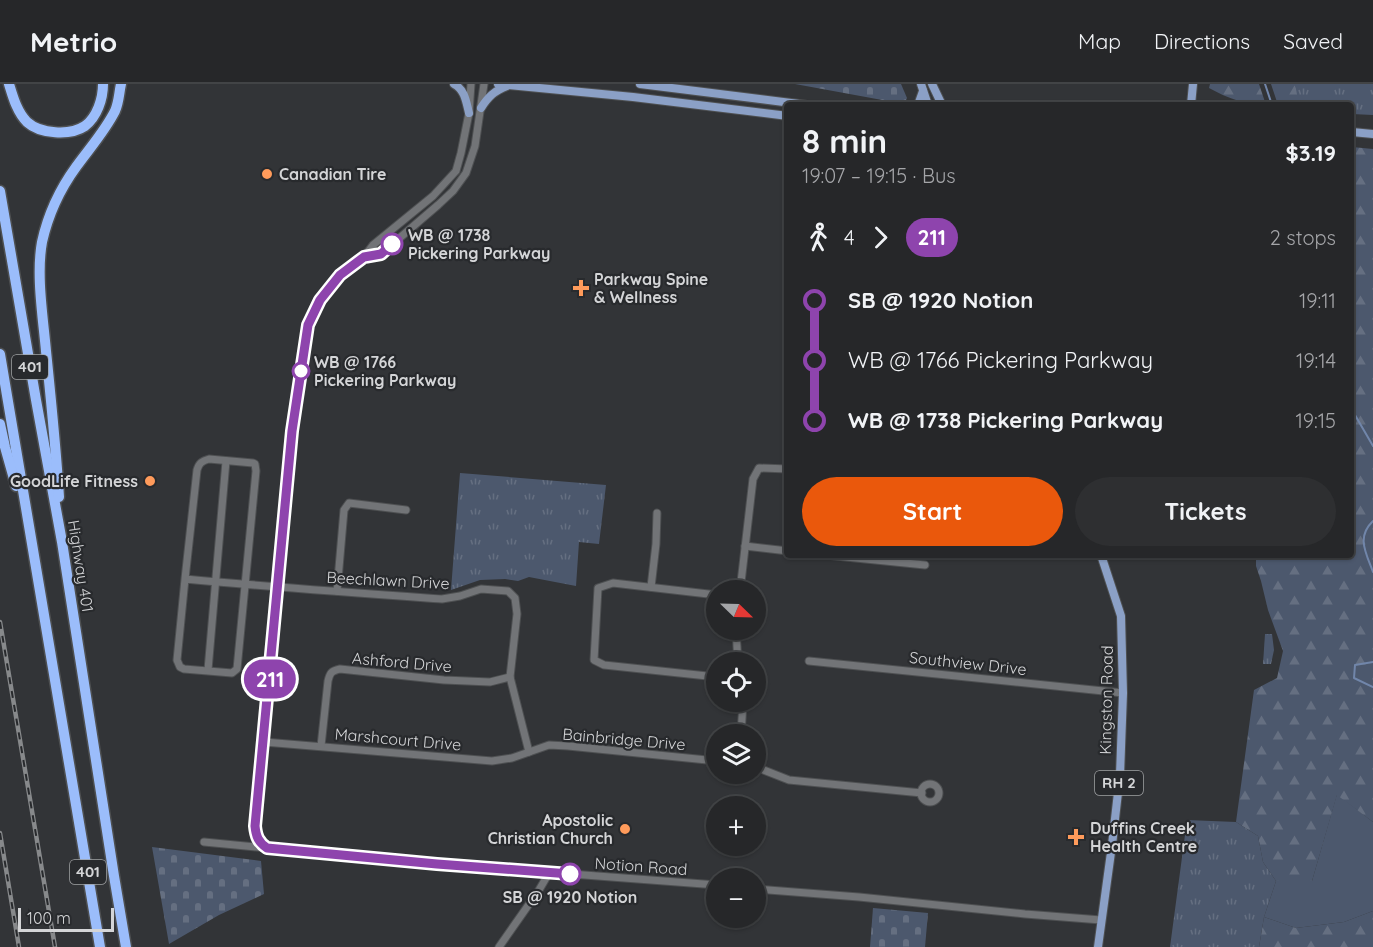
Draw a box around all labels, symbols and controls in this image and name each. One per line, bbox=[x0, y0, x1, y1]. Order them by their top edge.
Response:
text: Metrio bbox=[30, 24, 117, 59]
text: Map bbox=[1078, 28, 1121, 54]
text: Directions bbox=[1154, 28, 1250, 54]
text: Saved bbox=[1283, 28, 1343, 54]
text: 8 min bbox=[802, 120, 887, 161]
text: $3.19 bbox=[1286, 139, 1336, 167]
text: 19:07 – 19:15 · Bus bbox=[802, 163, 956, 188]
place label: Canadian Tire bbox=[279, 164, 386, 184]
marker: Canadian Tire bbox=[260, 167, 274, 181]
icon: walk bbox=[802, 221, 835, 254]
icon: forward bbox=[864, 221, 897, 254]
text: 211 bbox=[918, 224, 946, 250]
place label: WB @ 1738 Pickering Parkway bbox=[408, 225, 550, 263]
text: 4 bbox=[844, 225, 855, 250]
text: 2 stops bbox=[1270, 225, 1336, 250]
marker: WB @ 1738 Pickering Parkway bbox=[381, 233, 403, 255]
place label: Parkway Spine & Wellness bbox=[594, 269, 708, 307]
marker: Parkway Spine & Wellness bbox=[572, 279, 590, 297]
text: SB @ 1920 Notion bbox=[848, 286, 1033, 314]
text: 19:11 bbox=[1299, 288, 1336, 313]
text: WB @ 1766 Pickering Parkway bbox=[848, 346, 1153, 374]
text: 19:14 bbox=[1296, 348, 1336, 373]
place label: WB @ 1766 Pickering Parkway bbox=[314, 352, 456, 390]
road number: 401 bbox=[12, 355, 48, 379]
marker: WB @ 1766 Pickering Parkway bbox=[292, 362, 310, 380]
text: WB @ 1738 Pickering Parkway bbox=[848, 406, 1163, 434]
text: 19:15 bbox=[1295, 408, 1336, 433]
place label: GoodLife Fitness bbox=[10, 471, 138, 491]
marker: GoodLife Fitness bbox=[143, 474, 157, 488]
button: Start bbox=[802, 477, 1063, 546]
button: Tickets bbox=[1075, 477, 1336, 546]
street label: Highway 401 bbox=[64, 518, 98, 614]
street label: Beechlawn Drive bbox=[326, 567, 450, 593]
north arrow bbox=[706, 580, 766, 640]
map controls bbox=[706, 580, 766, 928]
street label: Kingston Road bbox=[1095, 645, 1117, 755]
street label: Southview Drive bbox=[908, 647, 1028, 679]
street label: Ashford Drive bbox=[351, 648, 453, 676]
button: locate bbox=[706, 652, 766, 712]
line badge: 211 bbox=[236, 660, 304, 698]
text: 211 bbox=[256, 666, 284, 692]
street label: Marshcourt Drive bbox=[334, 723, 462, 755]
street label: Bainbridge Drive bbox=[562, 724, 686, 754]
button: layers bbox=[706, 724, 766, 784]
road number: RH 2 bbox=[1095, 771, 1143, 795]
button: + bbox=[706, 796, 766, 856]
place label: Apostolic Christian Church bbox=[488, 810, 613, 848]
place label: Duffins Creek Health Centre bbox=[1090, 818, 1197, 856]
marker: Apostolic Christian Church bbox=[618, 822, 632, 836]
marker: Duffins Creek Health Centre bbox=[1067, 828, 1085, 846]
street label: Notion Road bbox=[594, 853, 688, 879]
road number: 401 bbox=[70, 860, 106, 884]
marker: SB @ 1920 Notion bbox=[559, 863, 581, 885]
button: − bbox=[706, 868, 766, 928]
place label: SB @ 1920 Notion bbox=[503, 887, 637, 907]
scale bar bbox=[18, 905, 114, 932]
text: 100 m bbox=[27, 908, 71, 928]

